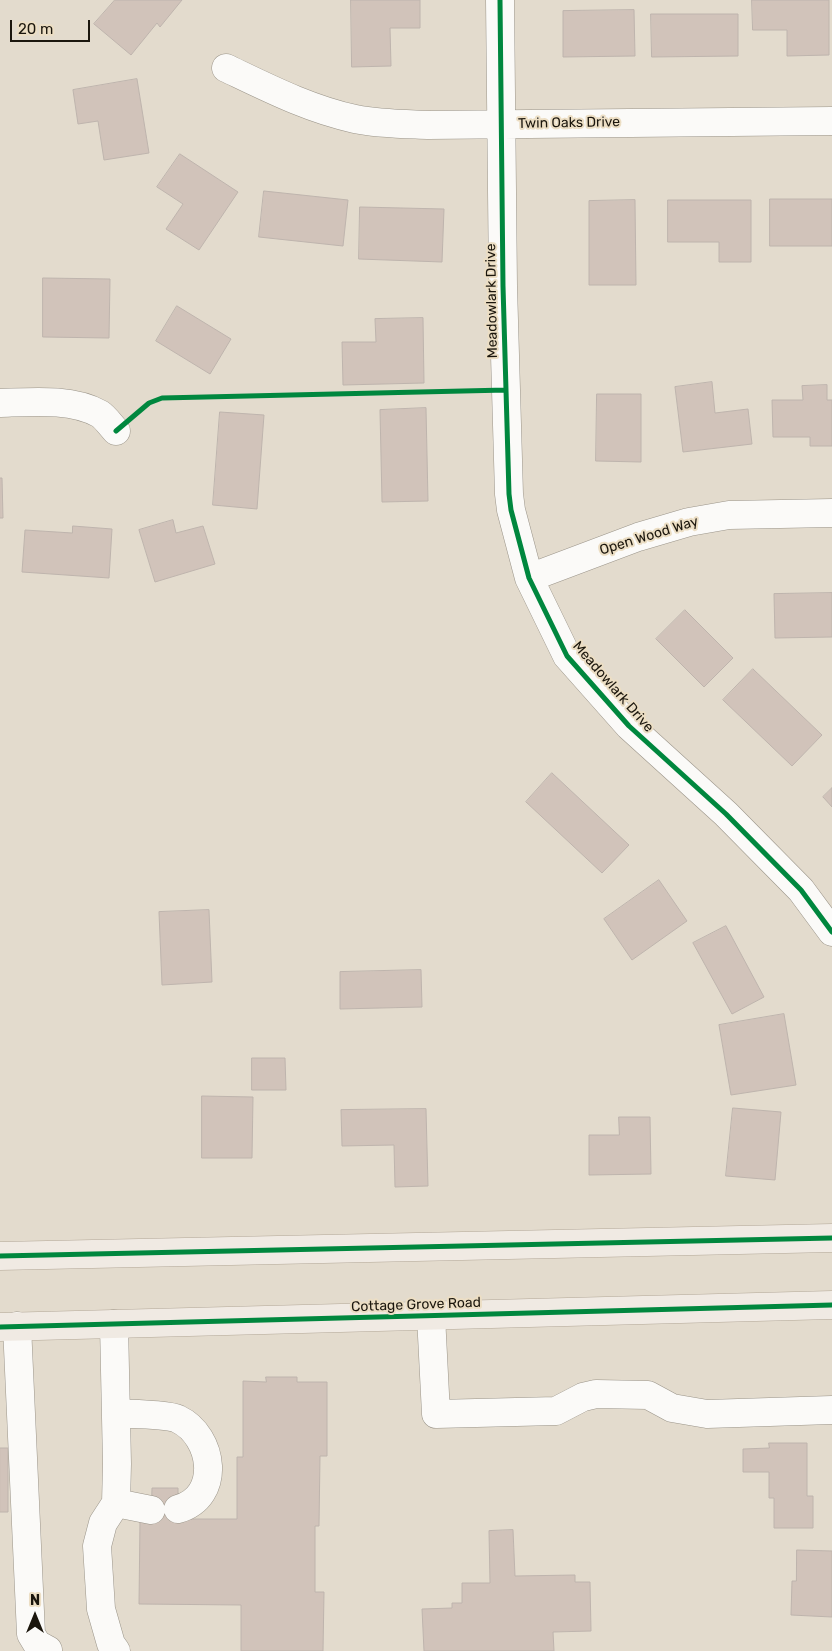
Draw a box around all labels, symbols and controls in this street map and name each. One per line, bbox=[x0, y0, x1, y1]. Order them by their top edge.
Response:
scale bar bbox=[12, 10, 92, 42]
text: 20 m bbox=[18, 20, 53, 38]
street label: Twin Oaks Drive bbox=[518, 114, 620, 132]
street label: Meadowlark Drive bbox=[483, 243, 501, 359]
street label: Open Wood Way bbox=[598, 513, 700, 559]
street label: Meadowlark Drive bbox=[569, 638, 657, 736]
street label: Cottage Grove Road bbox=[351, 1294, 481, 1316]
north arrow bbox=[10, 1591, 60, 1641]
text: N bbox=[30, 1592, 40, 1609]

